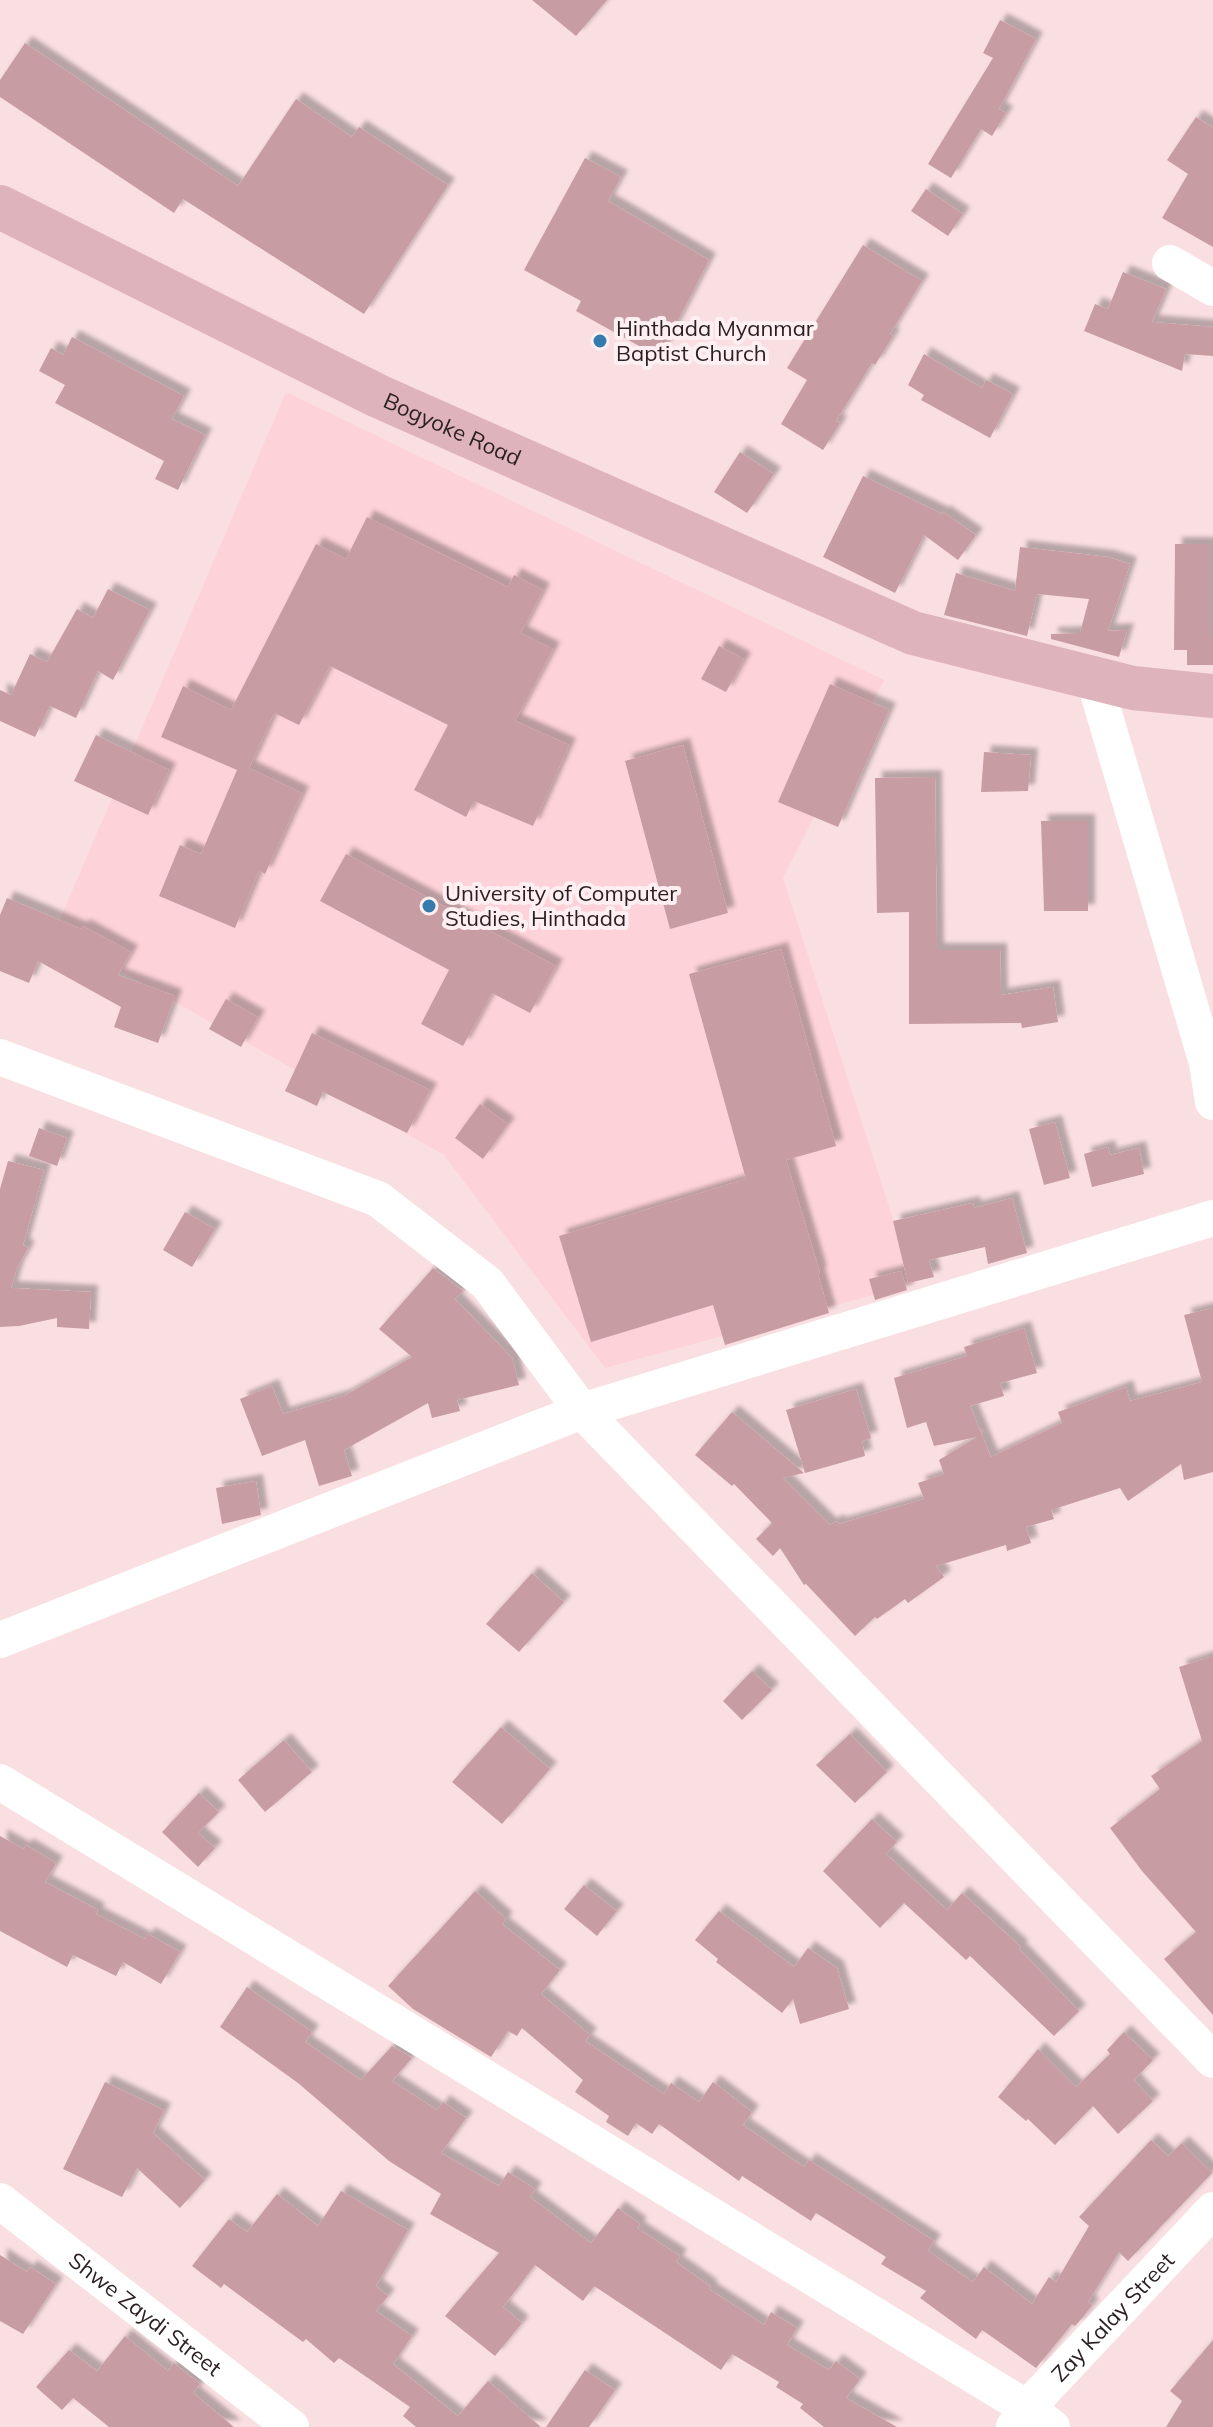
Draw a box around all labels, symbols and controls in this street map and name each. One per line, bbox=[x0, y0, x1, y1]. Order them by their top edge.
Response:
place label: Hinthada Myanmar Baptist Church bbox=[616, 314, 814, 367]
marker: Hinthada Myanmar Baptist Church bbox=[591, 332, 609, 350]
street label: Bogyoke Road bbox=[379, 386, 526, 472]
place label: University of Computer Studies, Hinthada bbox=[445, 879, 677, 932]
marker: University of Computer Studies, Hinthada bbox=[420, 897, 438, 915]
street label: Shwe Zaydi Street bbox=[63, 2246, 228, 2382]
street label: Zay Kalay Street bbox=[1045, 2246, 1180, 2387]

